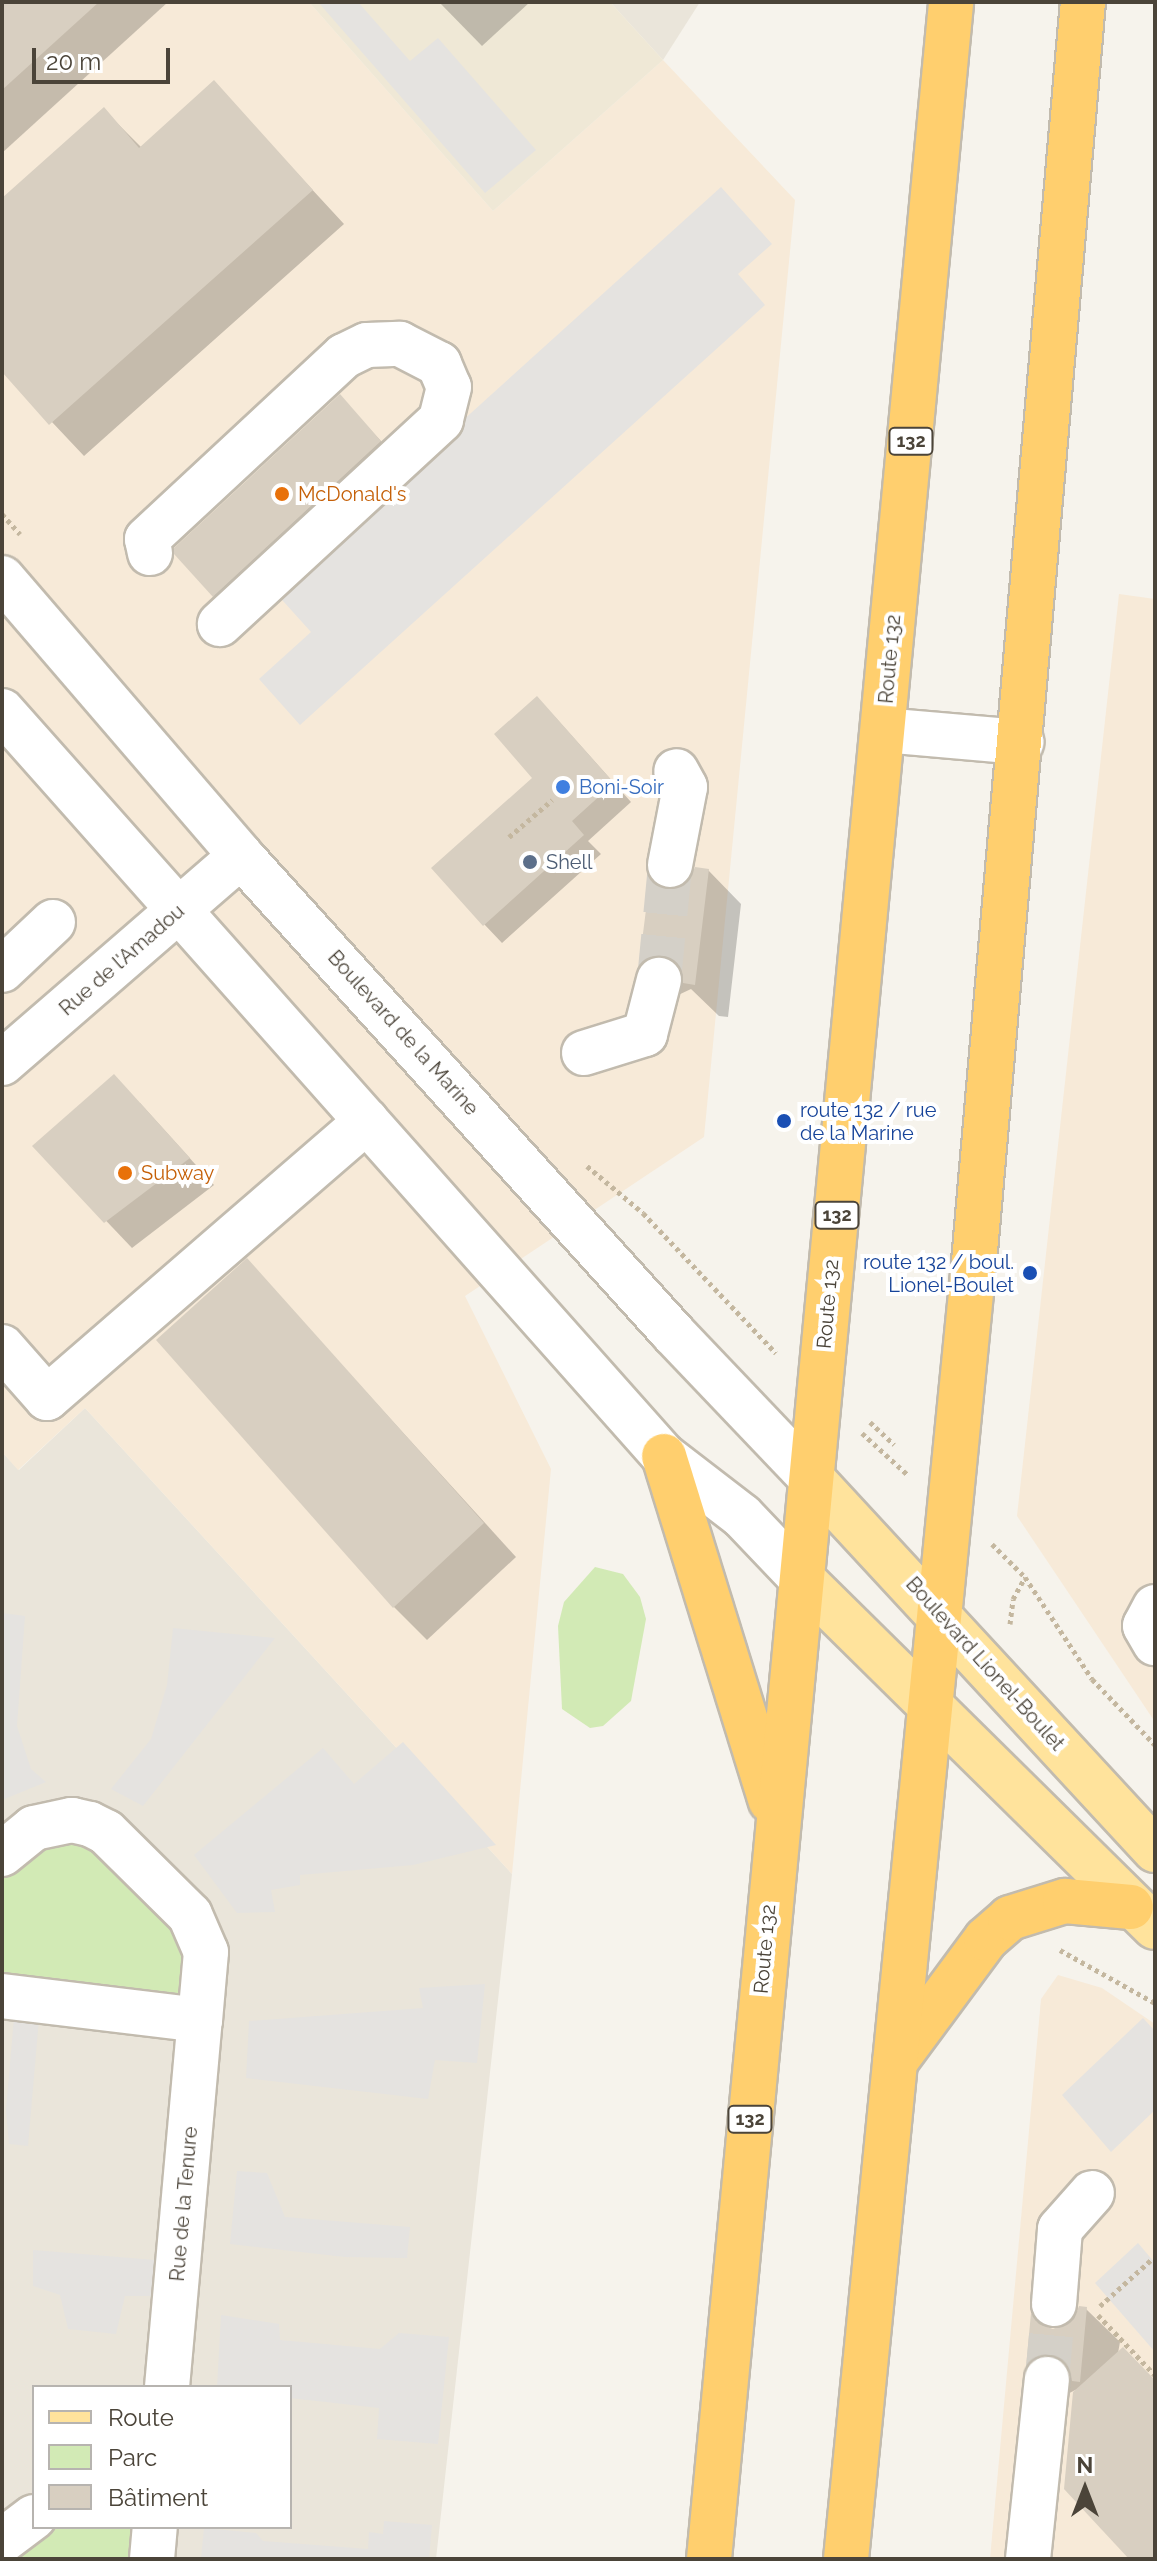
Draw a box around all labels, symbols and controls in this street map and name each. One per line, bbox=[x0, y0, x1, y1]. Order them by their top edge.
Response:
scale bar bbox=[36, 32, 174, 82]
text: 20 m bbox=[46, 47, 101, 76]
road number: 132 bbox=[887, 427, 935, 455]
place label: McDonald's bbox=[298, 482, 406, 506]
marker: McDonald's bbox=[273, 485, 291, 503]
street label: Route 132 bbox=[874, 613, 906, 705]
place label: Boni-Soir bbox=[579, 775, 664, 799]
marker: Boni-Soir bbox=[554, 778, 572, 796]
place label: Shell bbox=[546, 850, 592, 874]
marker: Shell bbox=[521, 853, 539, 871]
street label: Rue de l'Amadou bbox=[55, 899, 189, 1021]
street label: Boulevard de la Marine bbox=[323, 946, 483, 1120]
place label: route 132 / rue de la Marine bbox=[800, 1098, 936, 1145]
marker: route 132 / rue de la Marine bbox=[775, 1112, 793, 1130]
place label: Subway bbox=[141, 1161, 214, 1185]
marker: Subway bbox=[116, 1164, 134, 1182]
road number: 132 bbox=[813, 1201, 861, 1229]
place label: route 132 / boul. Lionel-Boulet bbox=[863, 1250, 1014, 1297]
street label: Route 132 bbox=[812, 1258, 844, 1350]
marker: route 132 / boul. Lionel-Boulet bbox=[1021, 1264, 1039, 1282]
street label: Boulevard Lionel-Boulet bbox=[901, 1572, 1069, 1756]
street label: Route 132 bbox=[749, 1903, 781, 1995]
road number: 132 bbox=[726, 2105, 774, 2133]
street label: Rue de la Tenure bbox=[165, 2125, 203, 2283]
legend bbox=[32, 2385, 292, 2529]
text: Route bbox=[108, 2403, 174, 2432]
text: Parc bbox=[108, 2443, 157, 2472]
north arrow bbox=[1045, 2449, 1125, 2529]
text: N bbox=[1077, 2452, 1093, 2478]
text: Bâtiment bbox=[108, 2483, 208, 2512]

